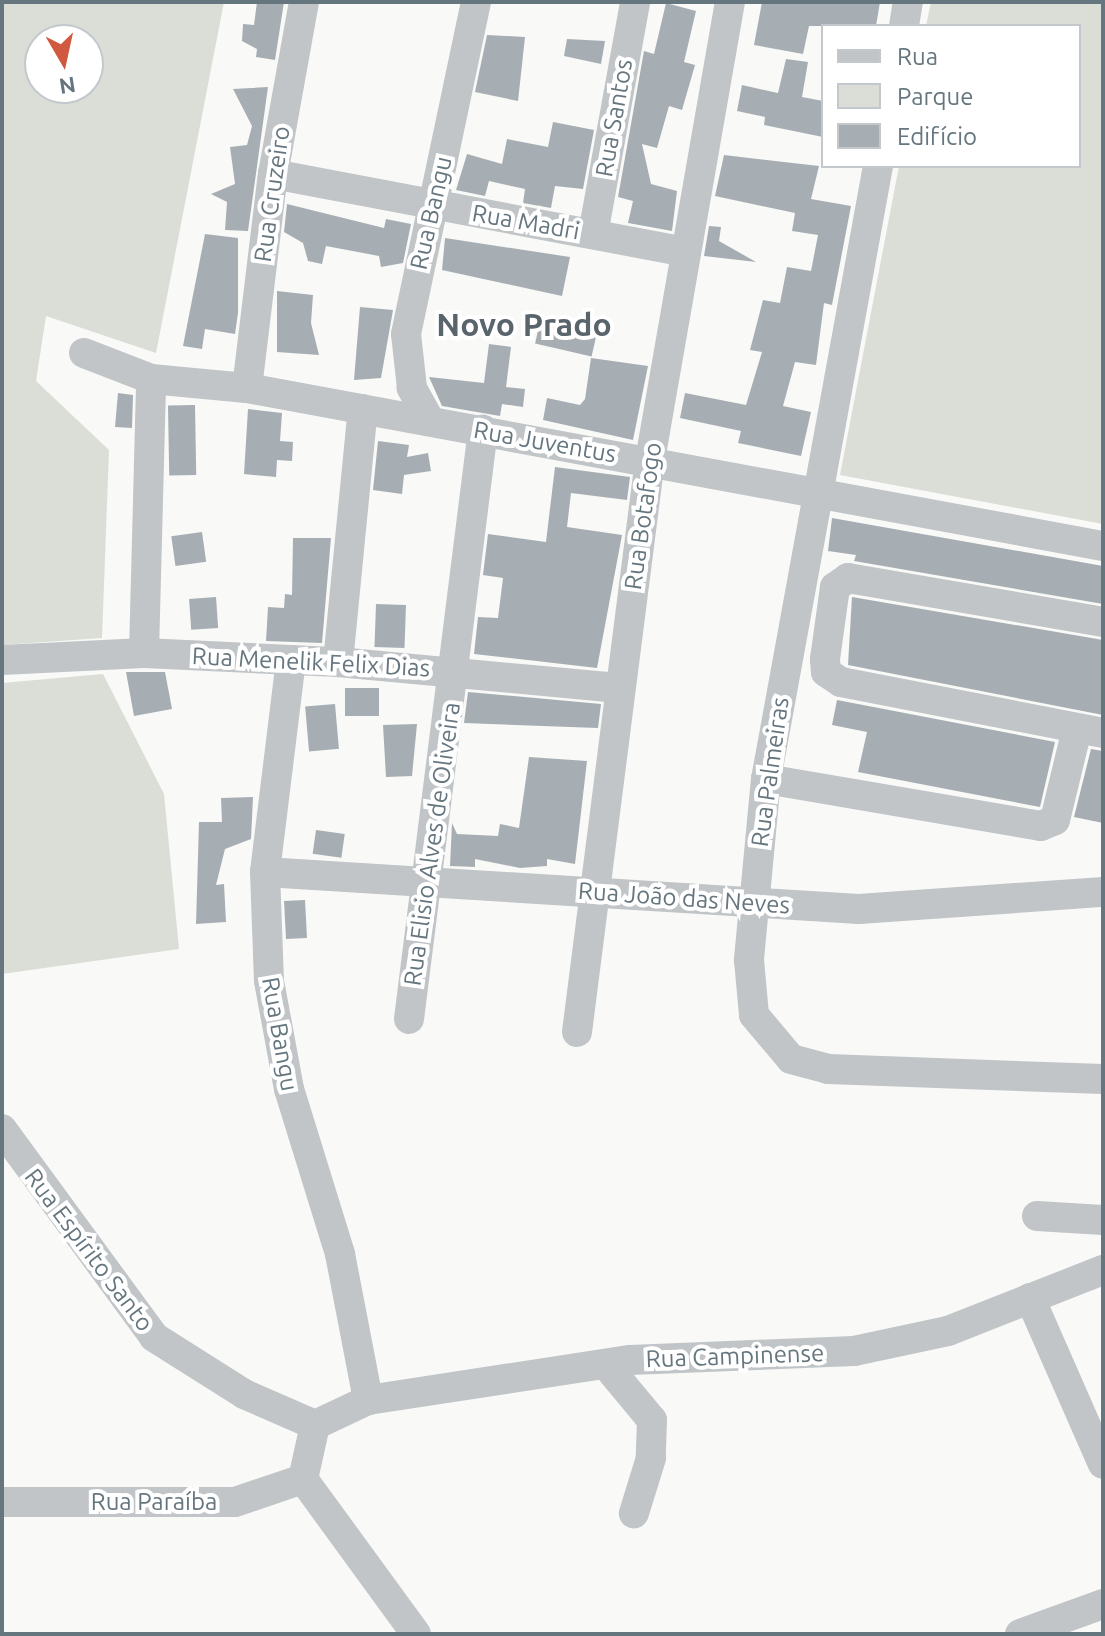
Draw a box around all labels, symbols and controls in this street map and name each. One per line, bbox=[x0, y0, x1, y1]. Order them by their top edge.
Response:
north arrow bbox=[24, 24, 104, 104]
legend bbox=[821, 24, 1081, 168]
text: Rua bbox=[897, 43, 938, 70]
street label: Rua Santos bbox=[589, 57, 639, 179]
text: N bbox=[57, 73, 78, 100]
text: Parque bbox=[897, 83, 974, 110]
text: Edifício bbox=[897, 123, 977, 150]
street label: Rua Cruzeiro bbox=[248, 124, 296, 264]
street label: Rua Bangu bbox=[404, 154, 458, 272]
street label: Rua Madri bbox=[470, 198, 582, 246]
district label: Novo Prado bbox=[436, 305, 612, 343]
street label: Rua Juventus bbox=[472, 415, 618, 469]
street label: Rua Botafogo bbox=[618, 440, 668, 592]
street label: Rua Menelik Felix Dias bbox=[191, 641, 431, 683]
street label: Rua Palmeiras bbox=[745, 695, 795, 849]
street label: Rua Elisio Alves de Oliveira bbox=[398, 700, 466, 988]
street label: Rua João das Neves bbox=[577, 876, 791, 920]
street label: Rua Bangu bbox=[256, 975, 304, 1093]
street label: Rua Espírito Santo bbox=[18, 1163, 160, 1337]
street label: Rua Campinense bbox=[645, 1338, 825, 1374]
street label: Rua Paraíba bbox=[91, 1488, 217, 1516]

